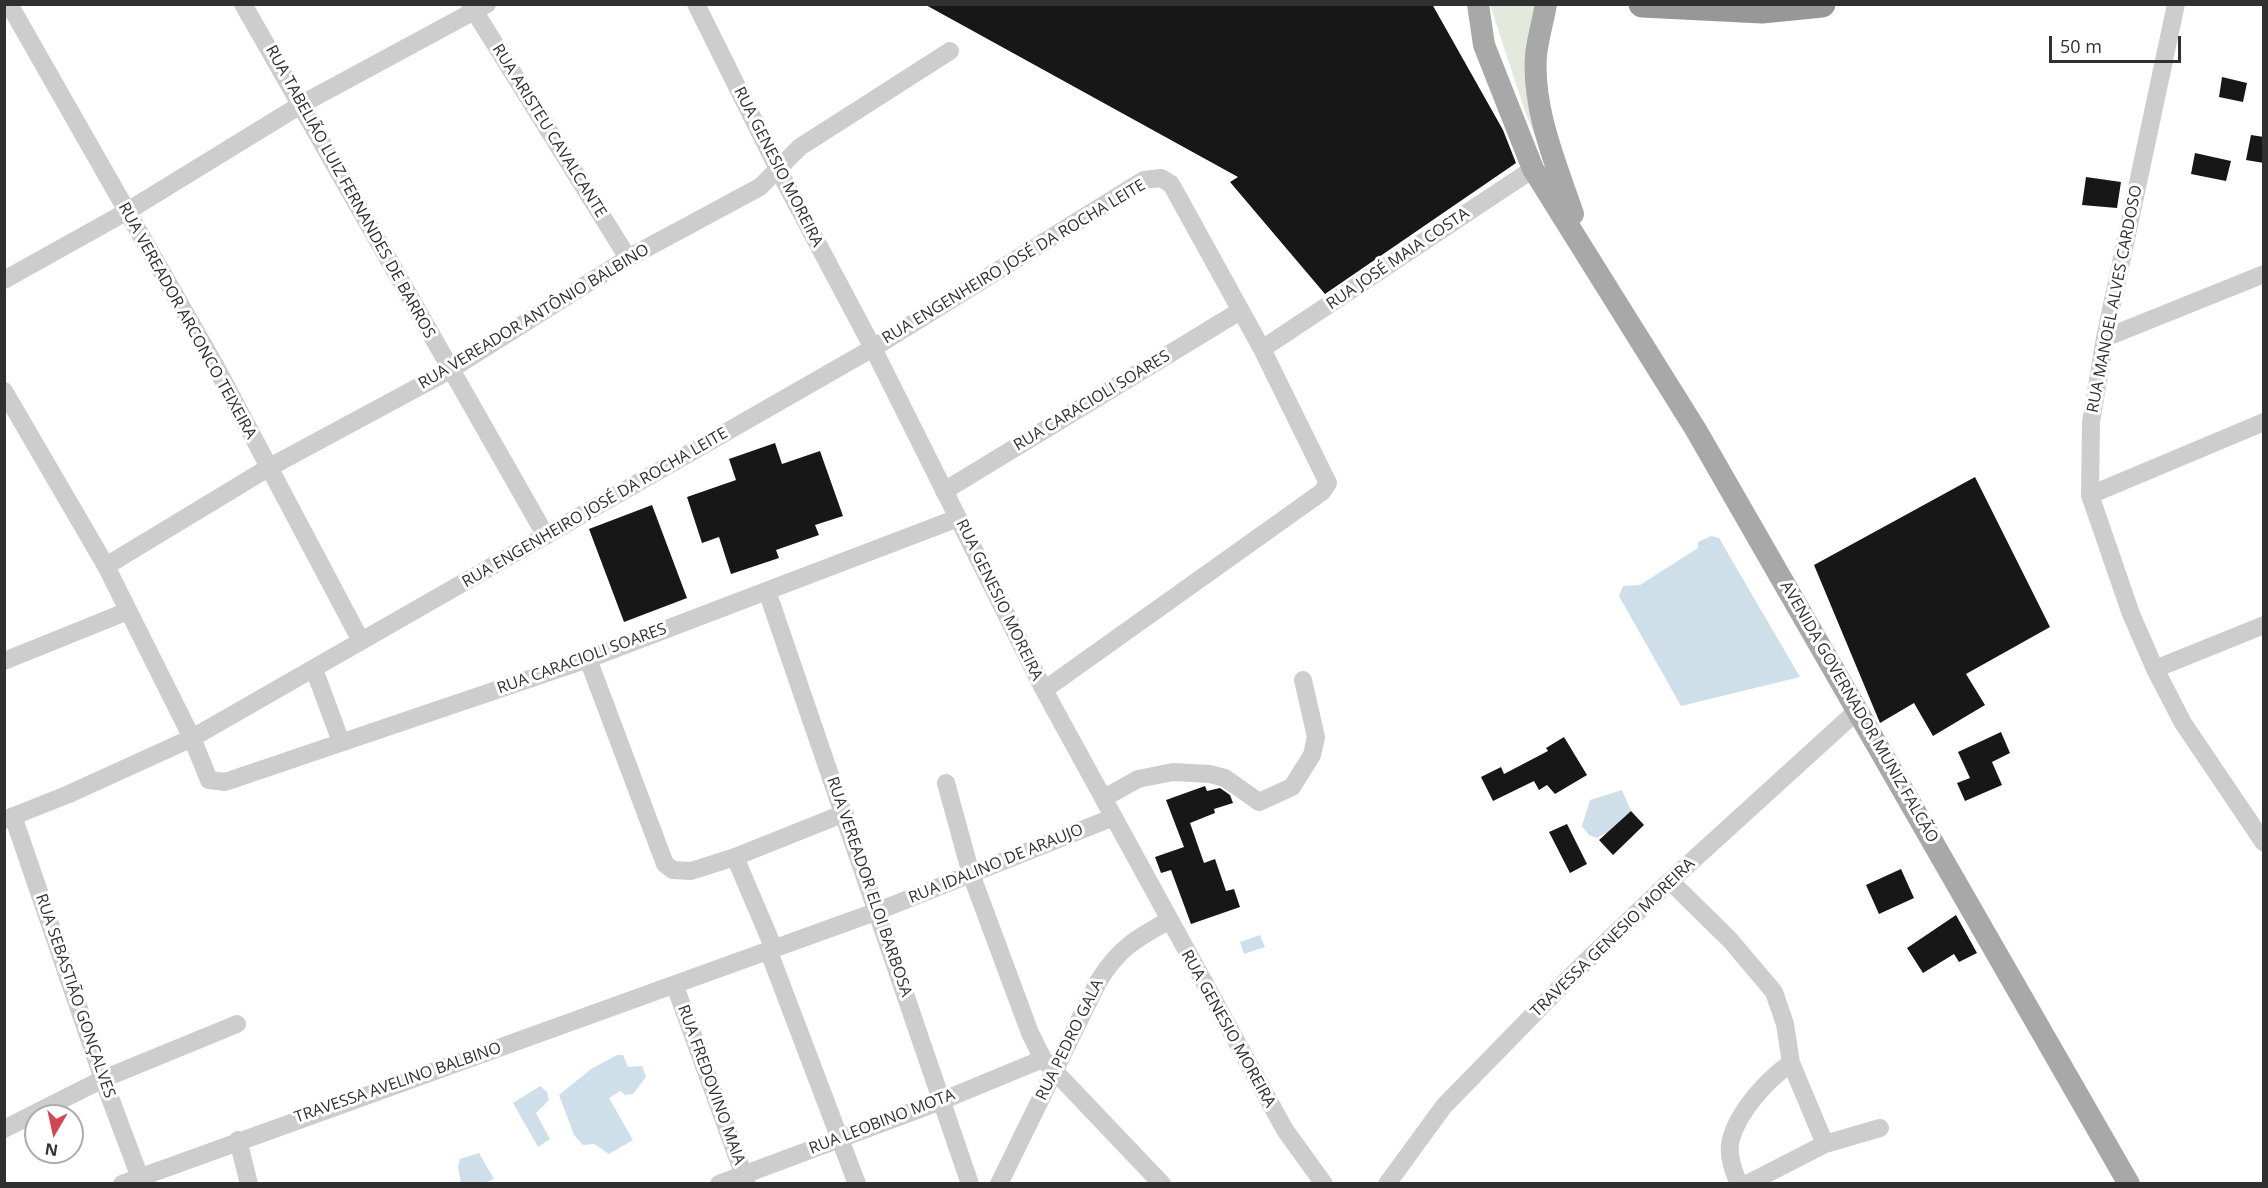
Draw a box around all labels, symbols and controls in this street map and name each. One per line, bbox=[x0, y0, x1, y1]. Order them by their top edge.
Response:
scale bar bbox=[2052, 24, 2184, 62]
text: 50 m bbox=[2060, 34, 2102, 58]
street label: RUA ARISTEU CAVALCANTE bbox=[488, 41, 610, 221]
street label: RUA TABELIÃO LUIZ FERNANDES DE BARROS bbox=[261, 42, 439, 342]
street label: RUA GENESIO MOREIRA bbox=[729, 84, 827, 250]
street label: RUA ENGENHEIRO JOSÉ DA ROCHA LEITE bbox=[879, 176, 1149, 348]
street label: RUA MANOEL ALVES CARDOSO bbox=[2084, 184, 2146, 414]
street label: RUA VEREADOR ARCONCO TEIXEIRA bbox=[114, 199, 260, 443]
street label: RUA JOSÉ MAIA COSTA bbox=[1323, 204, 1473, 314]
street label: RUA VEREADOR ANTÔNIO BALBINO bbox=[415, 240, 653, 394]
street label: RUA CARACIOLI SOARES bbox=[1010, 347, 1174, 455]
street label: RUA ENGENHEIRO JOSÉ DA ROCHA LEITE bbox=[459, 424, 731, 592]
street label: RUA GENESIO MOREIRA bbox=[952, 516, 1046, 684]
street label: AVENIDA GOVERNADOR MUNIZ FALCÃO bbox=[1776, 578, 1942, 846]
street label: RUA CARACIOLI SOARES bbox=[495, 619, 669, 699]
street label: RUA VEREADOR ELOI BARBOSA bbox=[822, 774, 916, 1000]
street label: RUA IDALINO DE ARAUJO bbox=[906, 820, 1086, 908]
street label: TRAVESSA GENESIO MOREIRA bbox=[1527, 855, 1699, 1021]
street label: RUA SEBASTIÃO GONÇALVES bbox=[31, 891, 119, 1101]
street label: RUA GENESIO MOREIRA bbox=[1177, 947, 1279, 1111]
street label: RUA PEDRO GALA bbox=[1032, 976, 1108, 1104]
street label: RUA FREDOVINO MAIA bbox=[673, 1002, 749, 1168]
street label: TRAVESSA AVELINO BALBINO bbox=[292, 1039, 504, 1127]
street label: RUA LEOBINO MOTA bbox=[806, 1085, 958, 1159]
north arrow bbox=[24, 1104, 84, 1164]
text: N bbox=[43, 1138, 60, 1162]

